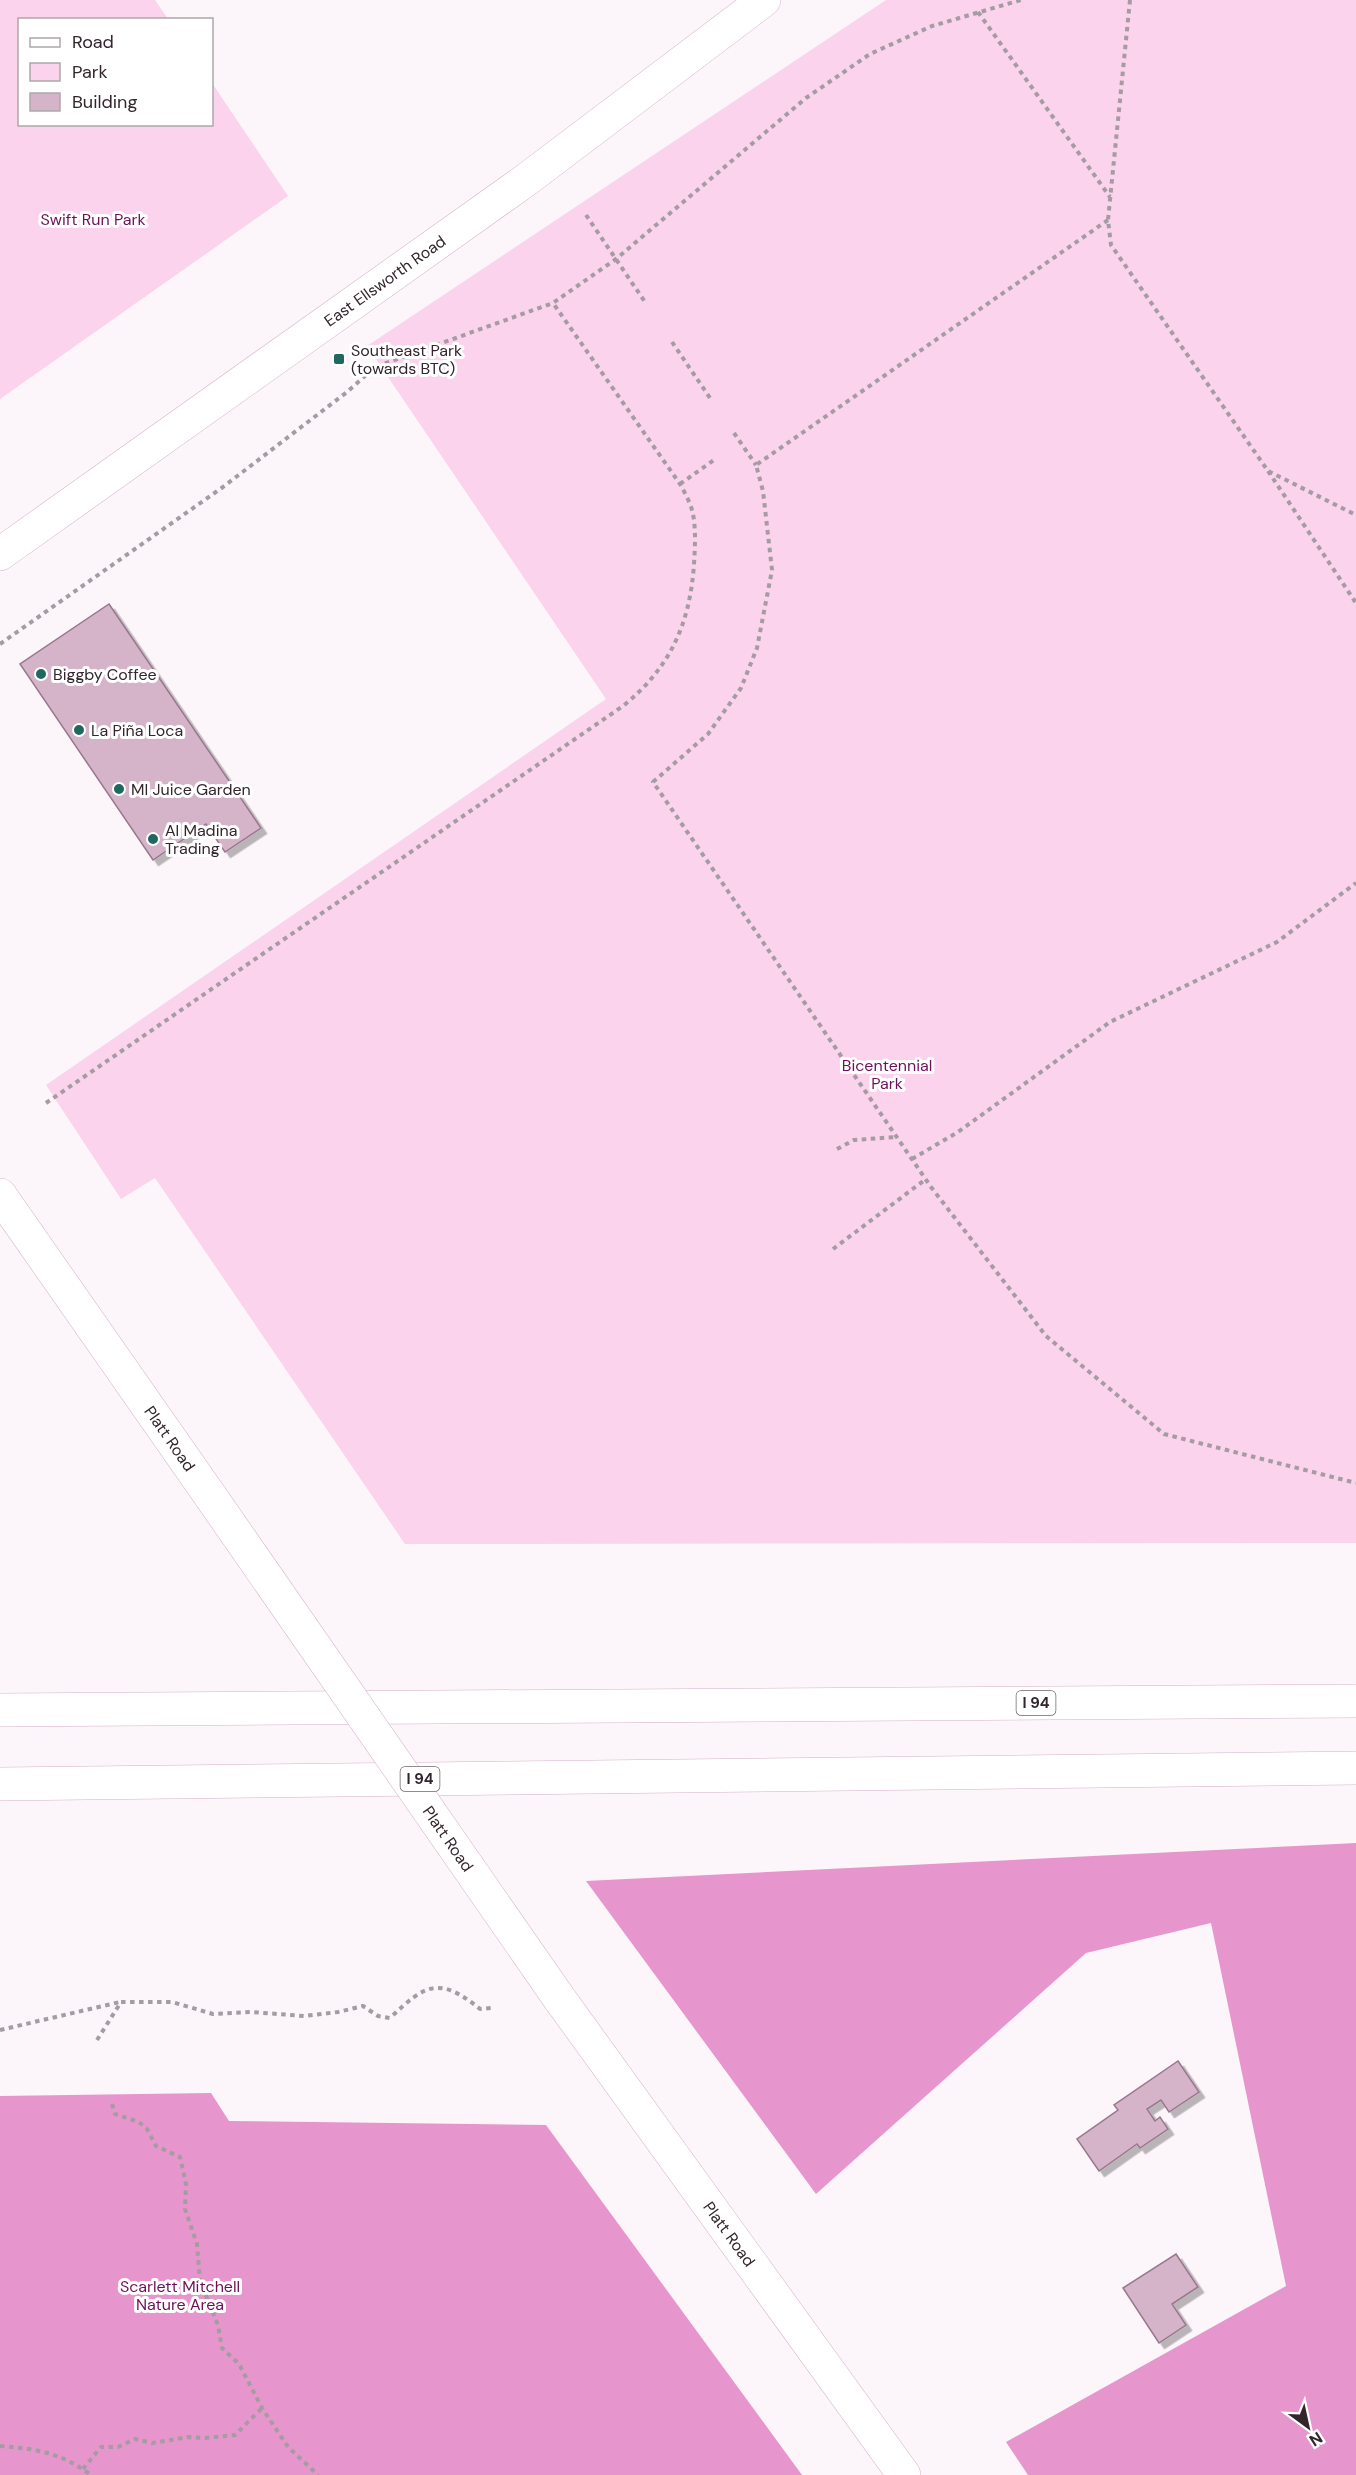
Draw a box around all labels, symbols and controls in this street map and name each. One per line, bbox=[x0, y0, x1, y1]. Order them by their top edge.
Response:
legend bbox=[18, 18, 213, 126]
text: Road bbox=[72, 30, 114, 54]
text: Park bbox=[72, 60, 108, 84]
text: Building bbox=[72, 90, 137, 114]
park label: Swift Run Park bbox=[40, 209, 146, 230]
street label: East Ellsworth Road bbox=[320, 230, 450, 331]
place label: Southeast Park (towards BTC) bbox=[351, 340, 462, 379]
marker: Southeast Park (towards BTC) bbox=[332, 352, 346, 366]
place label: Biggby Coffee bbox=[53, 664, 157, 685]
marker: Biggby Coffee bbox=[34, 667, 48, 681]
place label: La Piña Loca bbox=[91, 720, 183, 741]
marker: La Piña Loca bbox=[72, 723, 86, 737]
place label: MI Juice Garden bbox=[131, 779, 251, 800]
marker: MI Juice Garden bbox=[112, 782, 126, 796]
place label: Al Madina Trading bbox=[165, 820, 237, 859]
marker: Al Madina Trading bbox=[146, 832, 160, 846]
park label: Bicentennial Park bbox=[842, 1055, 932, 1094]
street label: Platt Road bbox=[140, 1402, 200, 1475]
road number: I 94 bbox=[1016, 1691, 1056, 1715]
road number: I 94 bbox=[400, 1767, 440, 1791]
street label: Platt Road bbox=[418, 1802, 478, 1876]
street label: Platt Road bbox=[699, 2197, 760, 2271]
park label: Scarlett Mitchell Nature Area bbox=[120, 2276, 240, 2315]
north arrow bbox=[1278, 2397, 1338, 2457]
text: N bbox=[1305, 2427, 1327, 2451]

